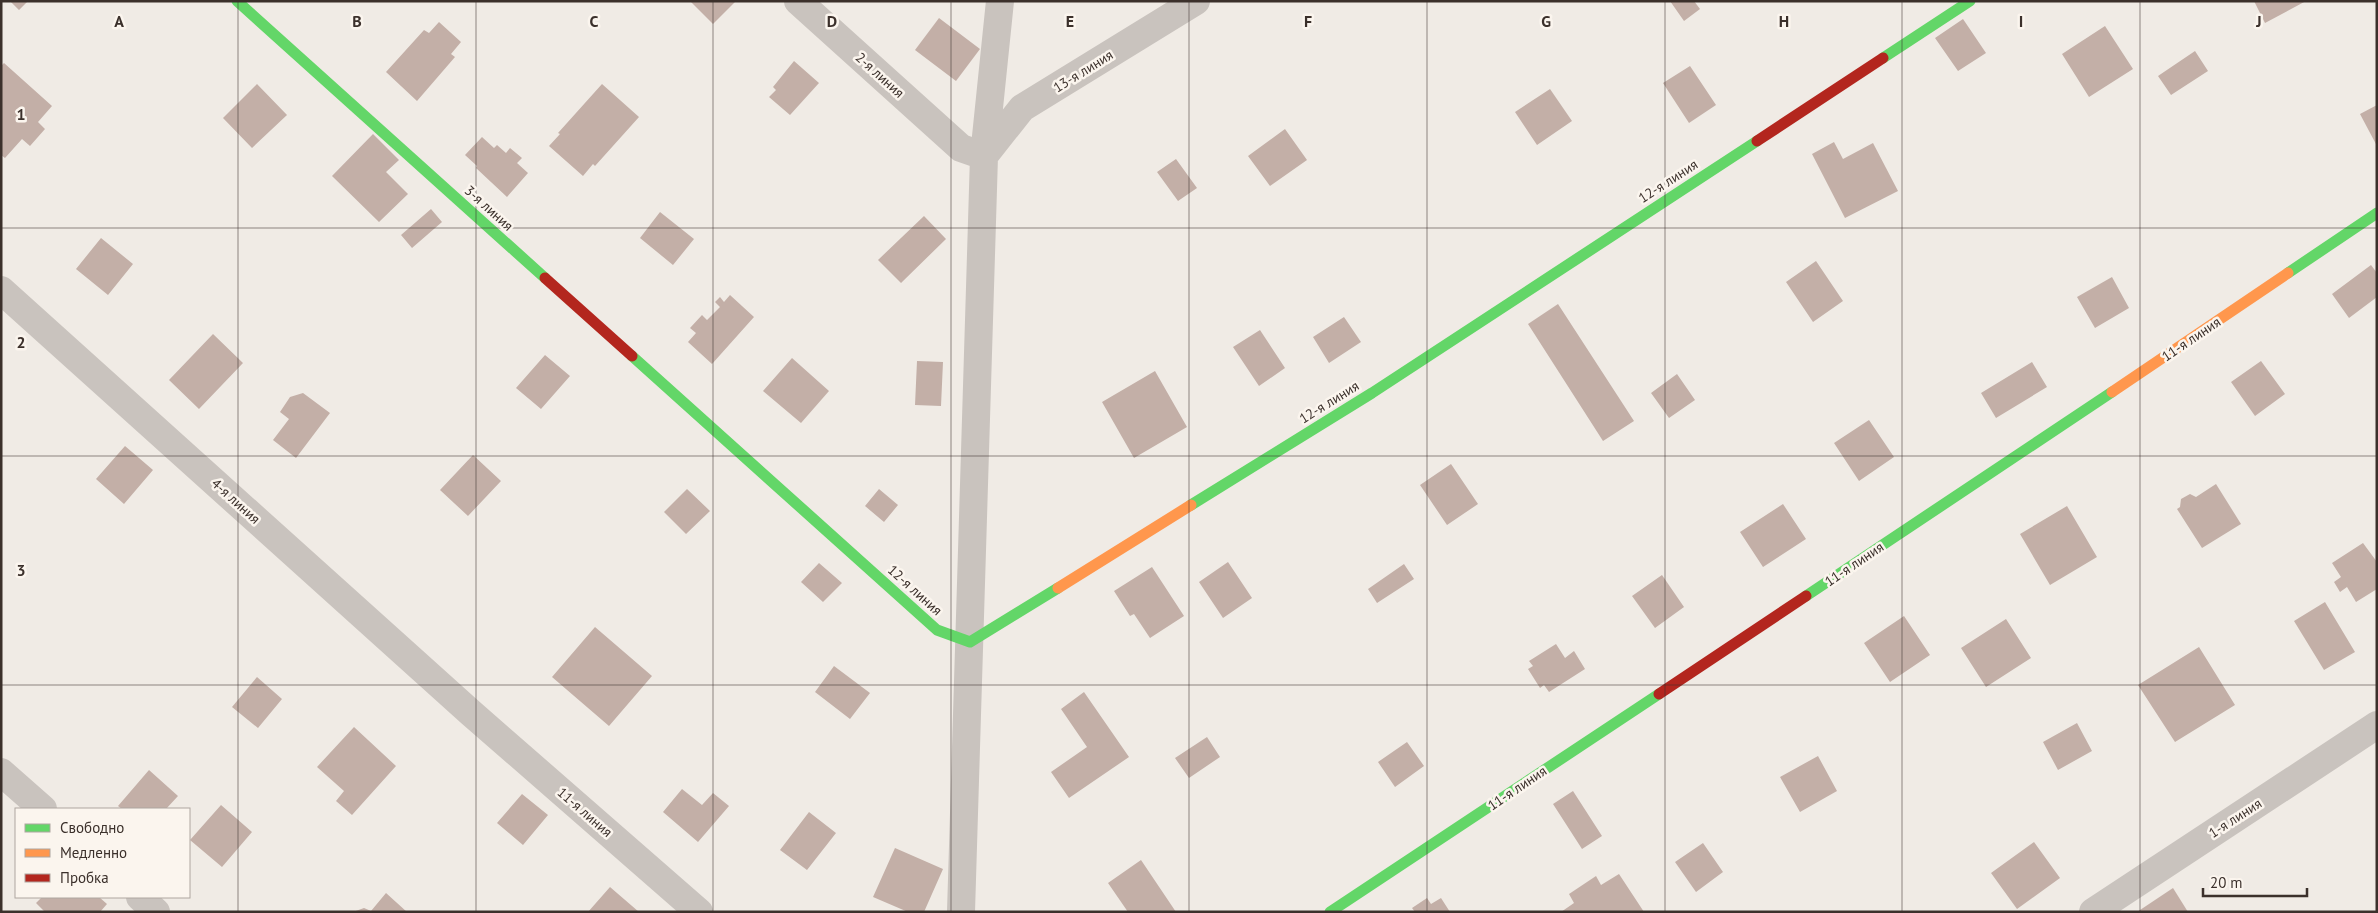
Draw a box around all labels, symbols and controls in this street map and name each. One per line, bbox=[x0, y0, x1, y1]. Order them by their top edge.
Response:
text: A bbox=[114, 11, 124, 31]
text: B bbox=[352, 11, 362, 31]
text: C bbox=[590, 11, 599, 31]
text: D bbox=[827, 11, 837, 31]
text: E bbox=[1066, 11, 1074, 31]
text: F bbox=[1304, 11, 1312, 31]
text: G bbox=[1541, 11, 1551, 31]
text: H bbox=[1779, 11, 1789, 31]
text: I bbox=[2019, 11, 2023, 31]
text: J bbox=[2255, 11, 2262, 31]
street label: 13-я линия bbox=[1050, 46, 1116, 96]
street label: 2-я линия bbox=[852, 48, 908, 102]
text: 1 bbox=[16, 104, 26, 124]
street label: 12-я линия bbox=[1635, 155, 1701, 207]
street label: 3-я линия bbox=[461, 181, 517, 235]
street label: 11-я линия bbox=[2158, 313, 2224, 365]
text: 2 bbox=[16, 332, 26, 352]
street label: 12-я линия bbox=[1296, 377, 1362, 427]
street label: 4-я линия bbox=[208, 474, 264, 528]
street label: 11-я линия bbox=[1821, 538, 1887, 590]
text: 3 bbox=[16, 560, 26, 580]
street label: 12-я линия bbox=[884, 561, 946, 619]
street label: 11-я линия bbox=[1484, 762, 1550, 814]
street label: 11-я линия bbox=[554, 783, 616, 841]
street label: 1-я линия bbox=[2205, 794, 2265, 842]
legend bbox=[15, 808, 190, 898]
text: Свободно bbox=[60, 818, 124, 837]
text: Медленно bbox=[60, 843, 127, 862]
scale bar bbox=[2203, 866, 2307, 898]
text: Пробка bbox=[60, 868, 109, 887]
text: 20 m bbox=[2210, 873, 2243, 892]

